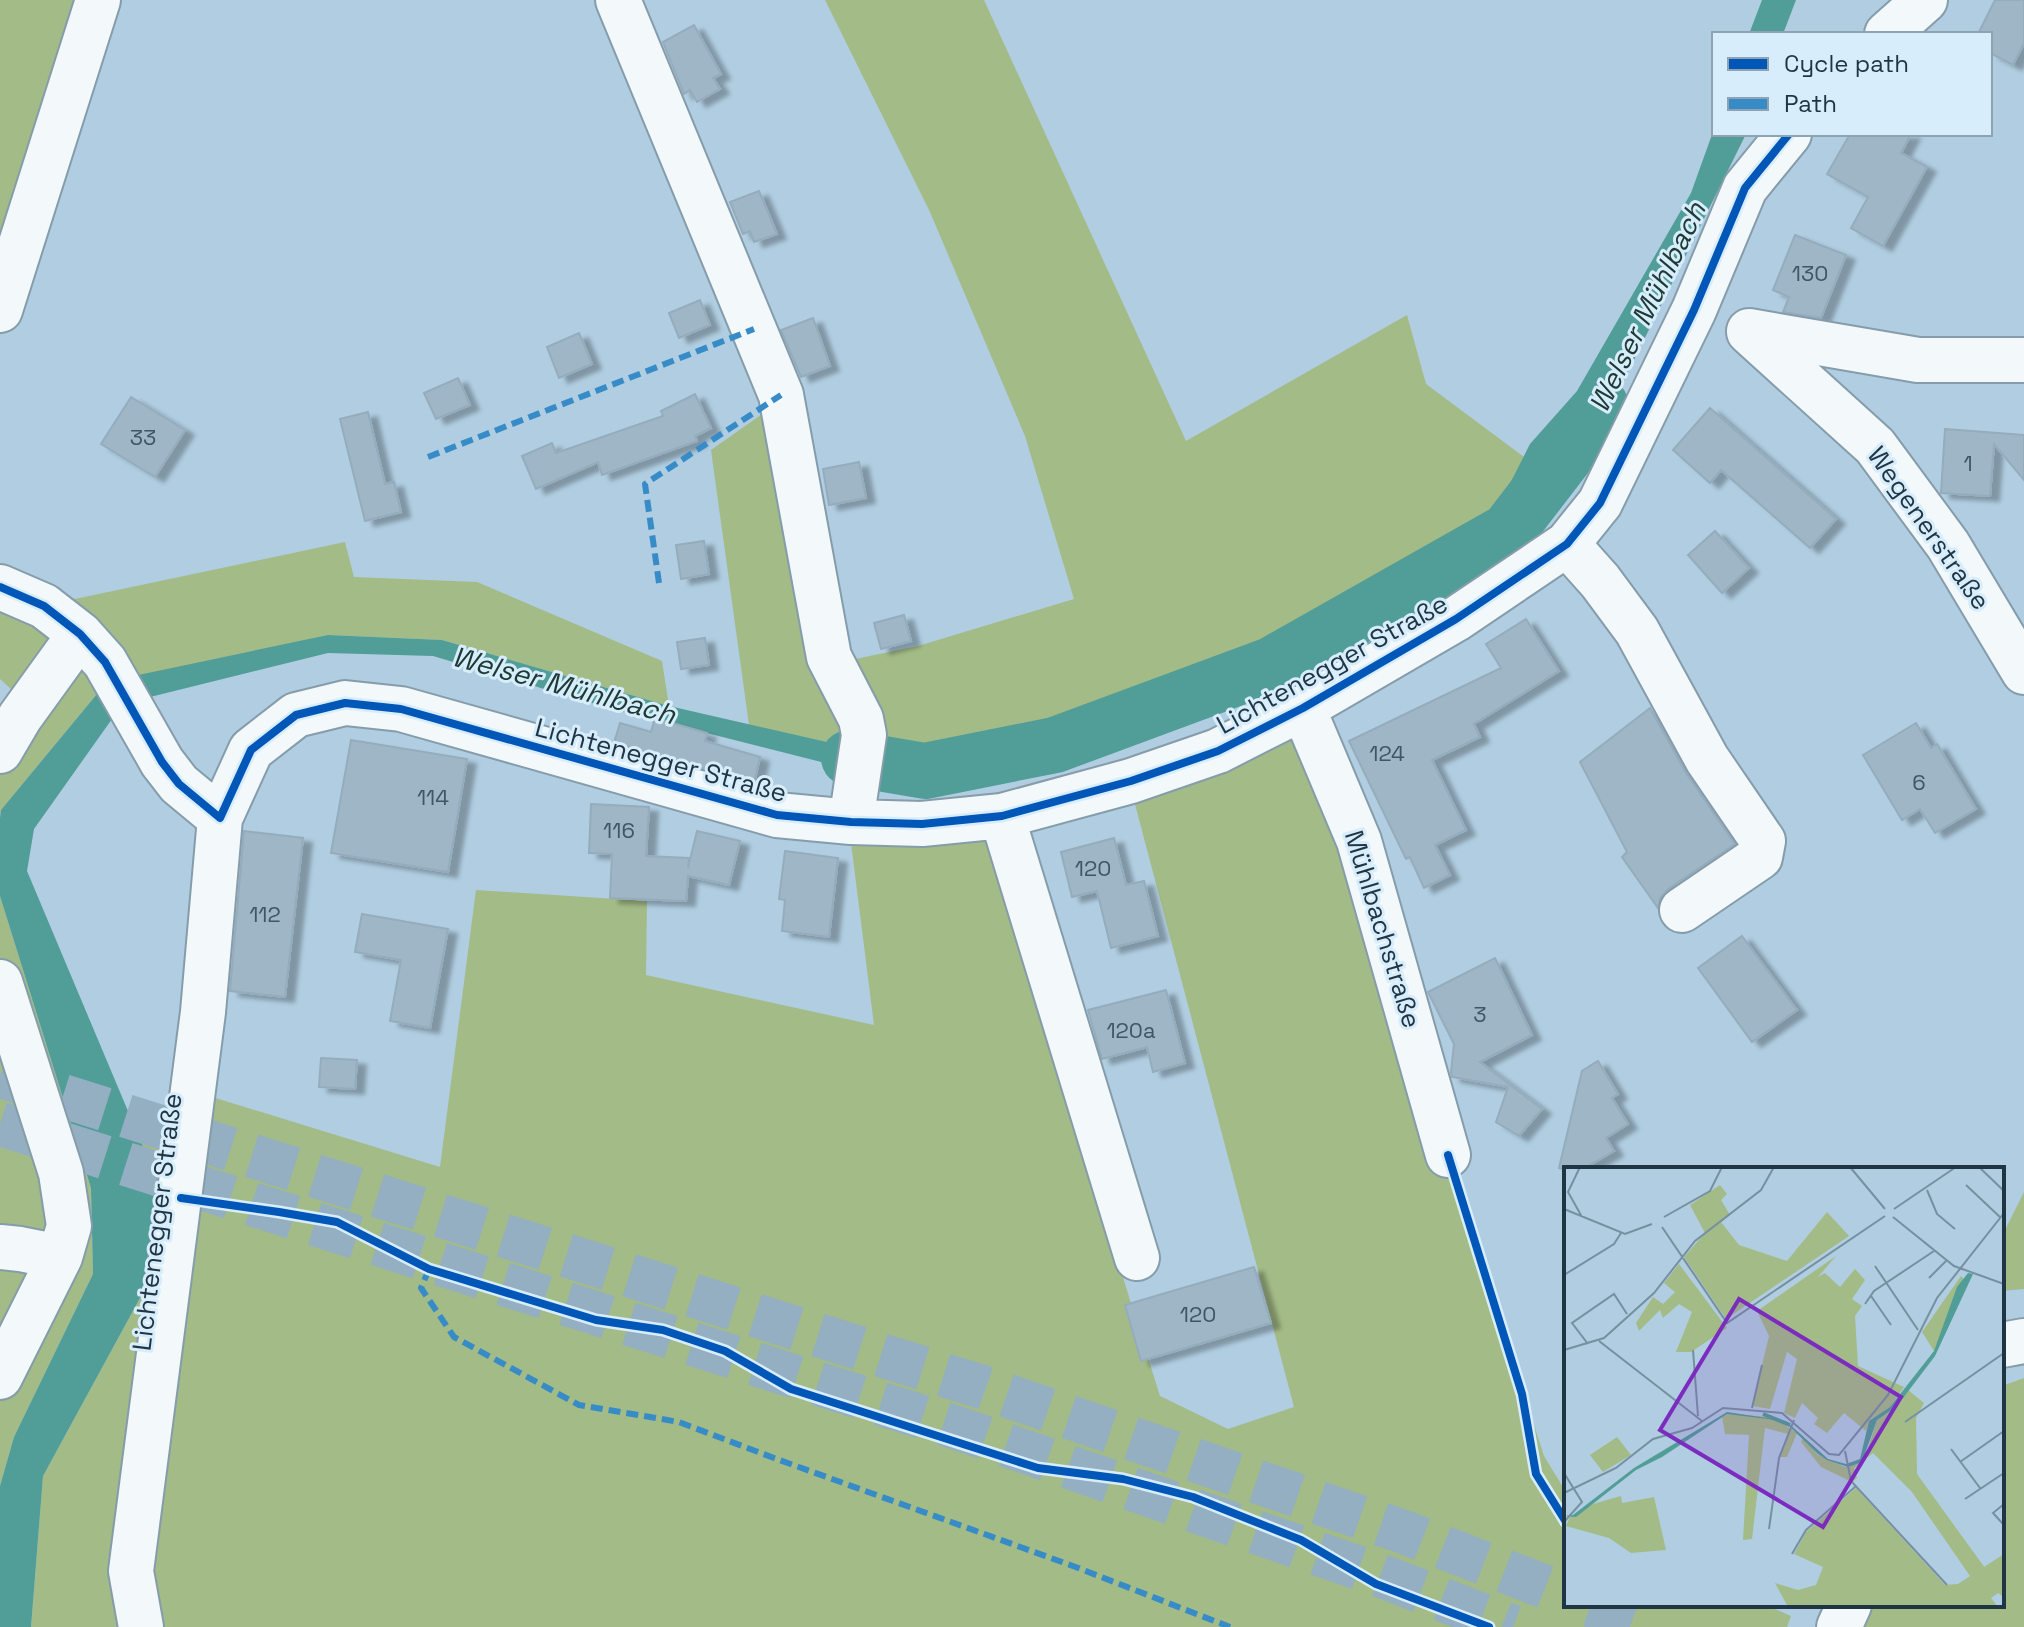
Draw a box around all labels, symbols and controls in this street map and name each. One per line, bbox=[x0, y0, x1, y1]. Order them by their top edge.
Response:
legend bbox=[1712, 32, 1992, 136]
text: Cycle path bbox=[1784, 48, 1909, 79]
text: Path bbox=[1784, 88, 1837, 119]
water label: Welser Mühlbach bbox=[1580, 195, 1714, 418]
house number: 130 bbox=[1792, 259, 1828, 287]
house number: 33 bbox=[130, 423, 156, 451]
street label: Wegenerstraße bbox=[1860, 440, 1998, 616]
house number: 1 bbox=[1963, 449, 1973, 477]
street label: Lichtenegger Straße bbox=[1210, 586, 1454, 742]
water label: Welser Mühlbach bbox=[448, 638, 680, 732]
street label: Lichtenegger Straße bbox=[531, 710, 791, 810]
house number: 124 bbox=[1369, 739, 1405, 767]
house number: 6 bbox=[1912, 768, 1926, 796]
house number: 114 bbox=[417, 783, 449, 811]
house number: 116 bbox=[603, 816, 635, 844]
street label: Mühlbachstraße bbox=[1337, 826, 1429, 1032]
house number: 120 bbox=[1075, 854, 1111, 882]
house number: 112 bbox=[249, 900, 281, 928]
house number: 3 bbox=[1473, 1000, 1487, 1028]
house number: 120a bbox=[1106, 1016, 1156, 1044]
street label: Lichtenegger Straße bbox=[124, 1091, 190, 1353]
inset map bbox=[1564, 1167, 2004, 1607]
house number: 120 bbox=[1180, 1300, 1216, 1328]

